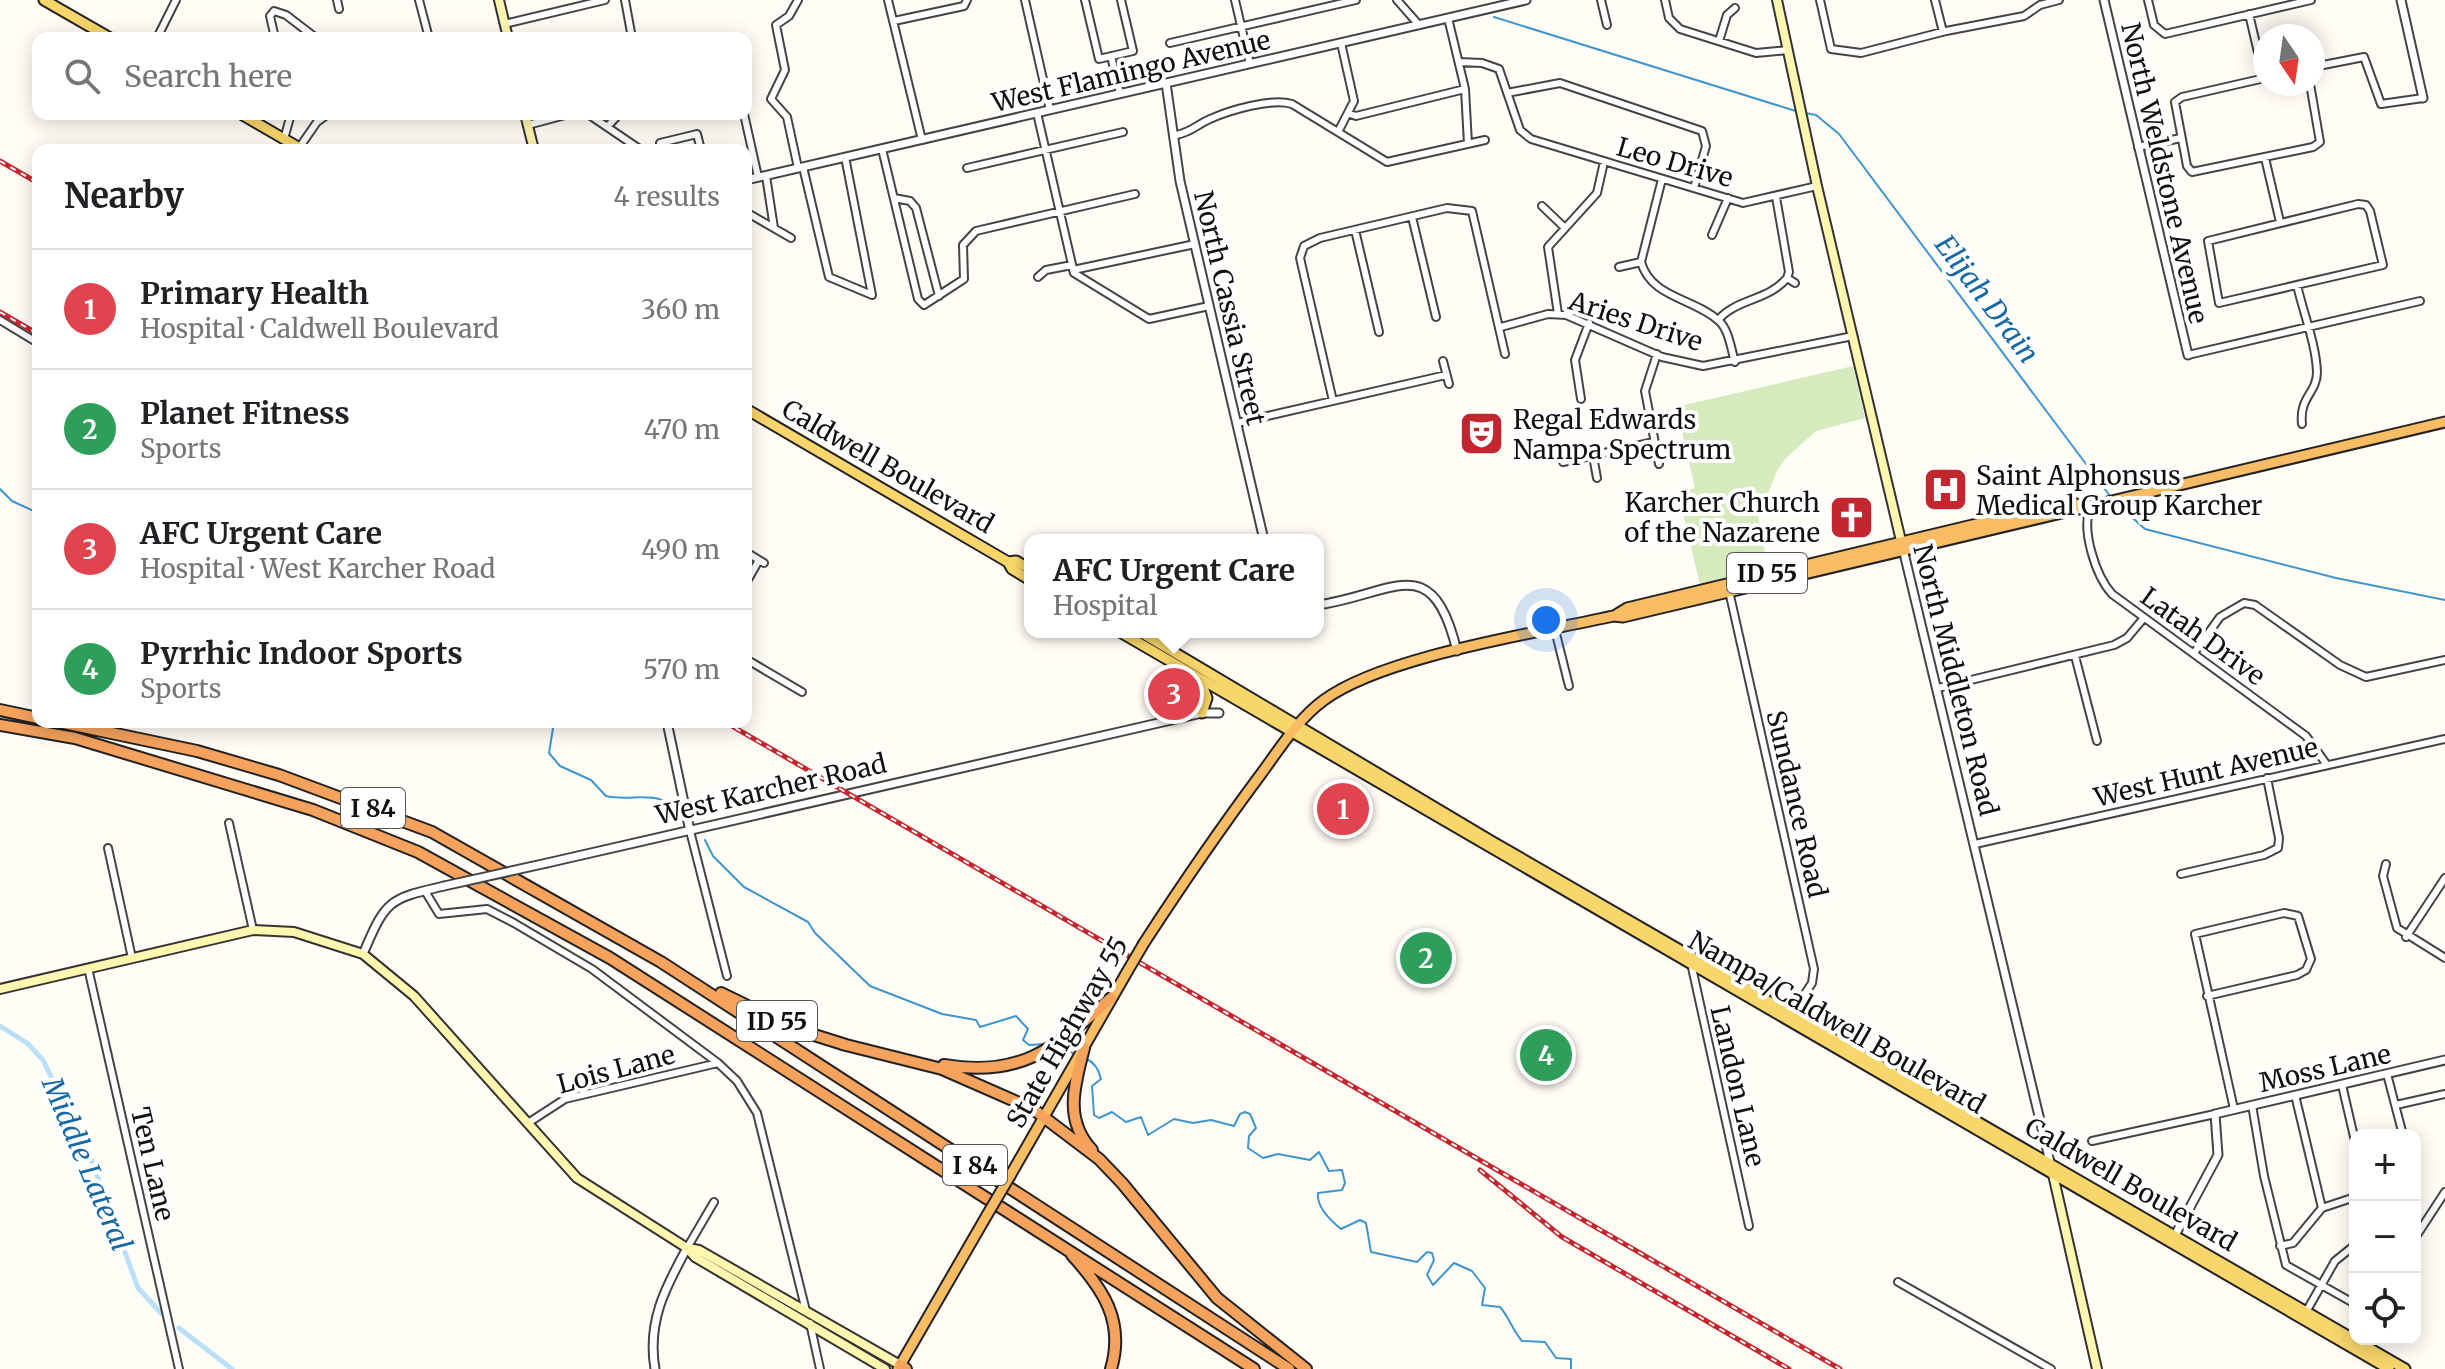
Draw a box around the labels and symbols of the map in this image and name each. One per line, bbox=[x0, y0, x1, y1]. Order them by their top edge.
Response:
street label: North Weldstone Avenue bbox=[2114, 19, 2216, 327]
street label: West Flamingo Avenue bbox=[988, 23, 1273, 119]
north arrow bbox=[2253, 24, 2325, 96]
street label: Leo Drive bbox=[1613, 130, 1737, 194]
street label: North Cassia Street bbox=[1187, 188, 1273, 428]
water label: Elijah Drain bbox=[1927, 228, 2047, 370]
street label: Aries Drive bbox=[1564, 284, 1707, 358]
street label: Caldwell Boulevard bbox=[776, 392, 1000, 540]
place label: Regal Edwards Nampa Spectrum bbox=[1513, 403, 1732, 466]
theatre icon: Regal Edwards Nampa Spectrum bbox=[1458, 410, 1506, 458]
place label: Saint Alphonsus Medical Group Karcher bbox=[1976, 459, 2263, 522]
hospital icon: Saint Alphonsus Medical Group Karcher bbox=[1921, 466, 1969, 514]
place label: Karcher Church of the Nazarene bbox=[1624, 486, 1820, 549]
church icon: Karcher Church of the Nazarene bbox=[1827, 493, 1875, 541]
street label: North Middleton Road bbox=[1906, 541, 2006, 819]
road number: ID 55 bbox=[1727, 553, 1807, 593]
street label: Latah Drive bbox=[2134, 580, 2272, 692]
your location bbox=[1526, 600, 1566, 640]
pin: 3 bbox=[1148, 664, 1200, 724]
street label: Sundance Road bbox=[1759, 707, 1835, 901]
street label: West Hunt Avenue bbox=[2090, 730, 2321, 814]
street label: West Karcher Road bbox=[652, 746, 890, 832]
pin: 1 bbox=[1317, 779, 1369, 839]
road number: I 84 bbox=[341, 788, 405, 828]
street label: Nampa/Caldwell Boulevard bbox=[1683, 923, 1992, 1121]
pin: 2 bbox=[1400, 928, 1452, 988]
street label: State Highway 55 bbox=[999, 931, 1135, 1133]
road number: ID 55 bbox=[737, 1001, 817, 1041]
street label: Landon Lane bbox=[1703, 1002, 1773, 1170]
pin: 4 bbox=[1520, 1025, 1572, 1085]
street label: Lois Lane bbox=[554, 1037, 678, 1101]
street label: Moss Lane bbox=[2256, 1037, 2394, 1099]
water label: Middle Lateral bbox=[34, 1071, 140, 1256]
street label: Ten Lane bbox=[124, 1104, 182, 1224]
street label: Caldwell Boulevard bbox=[2019, 1110, 2243, 1258]
road number: I 84 bbox=[943, 1145, 1007, 1185]

